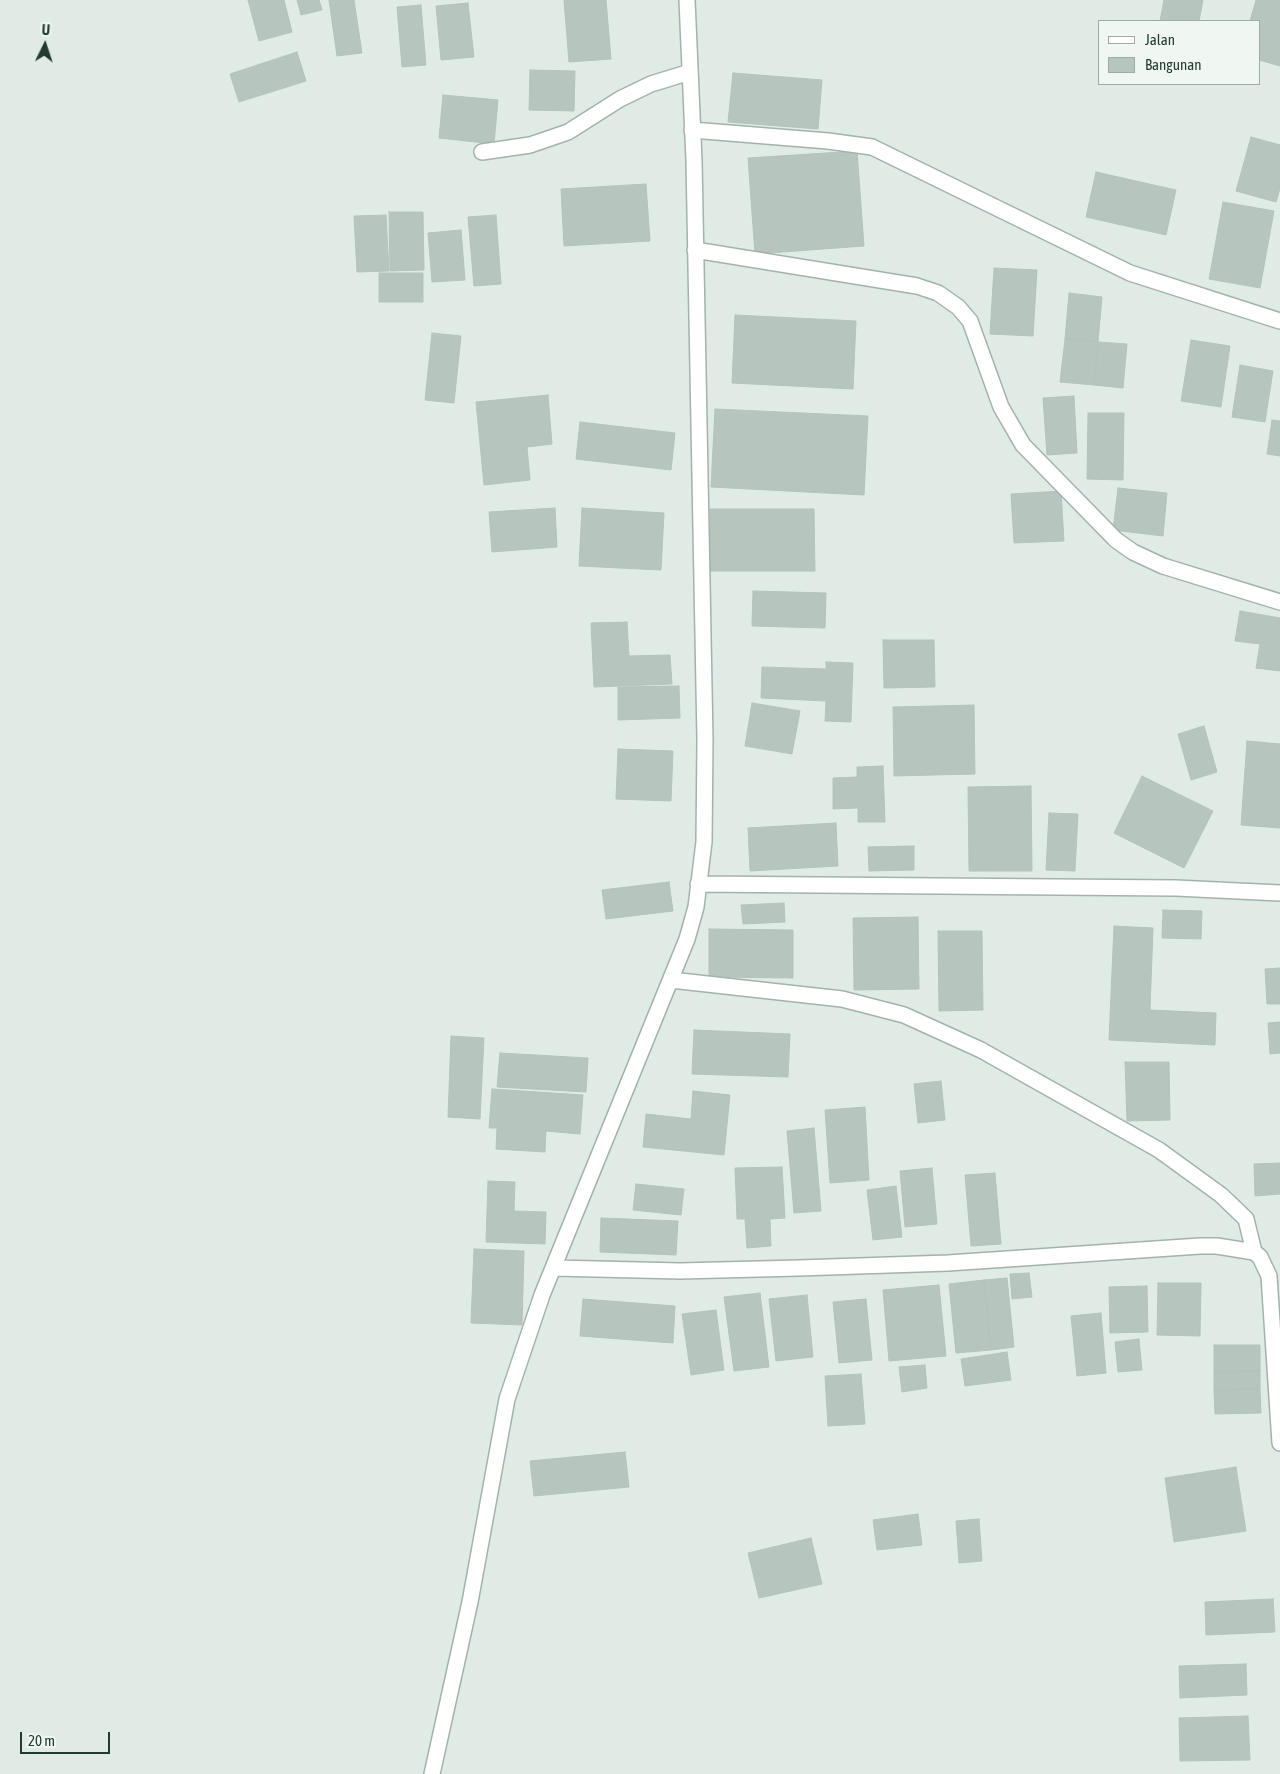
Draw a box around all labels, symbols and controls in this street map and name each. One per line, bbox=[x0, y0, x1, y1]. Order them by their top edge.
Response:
north arrow bbox=[20, 20, 70, 70]
legend bbox=[1098, 20, 1260, 85]
text: U bbox=[41, 22, 51, 38]
text: Jalan bbox=[1145, 31, 1175, 48]
text: Bangunan bbox=[1145, 56, 1202, 73]
scale bar bbox=[22, 1722, 112, 1754]
text: 20 m bbox=[28, 1732, 55, 1749]

